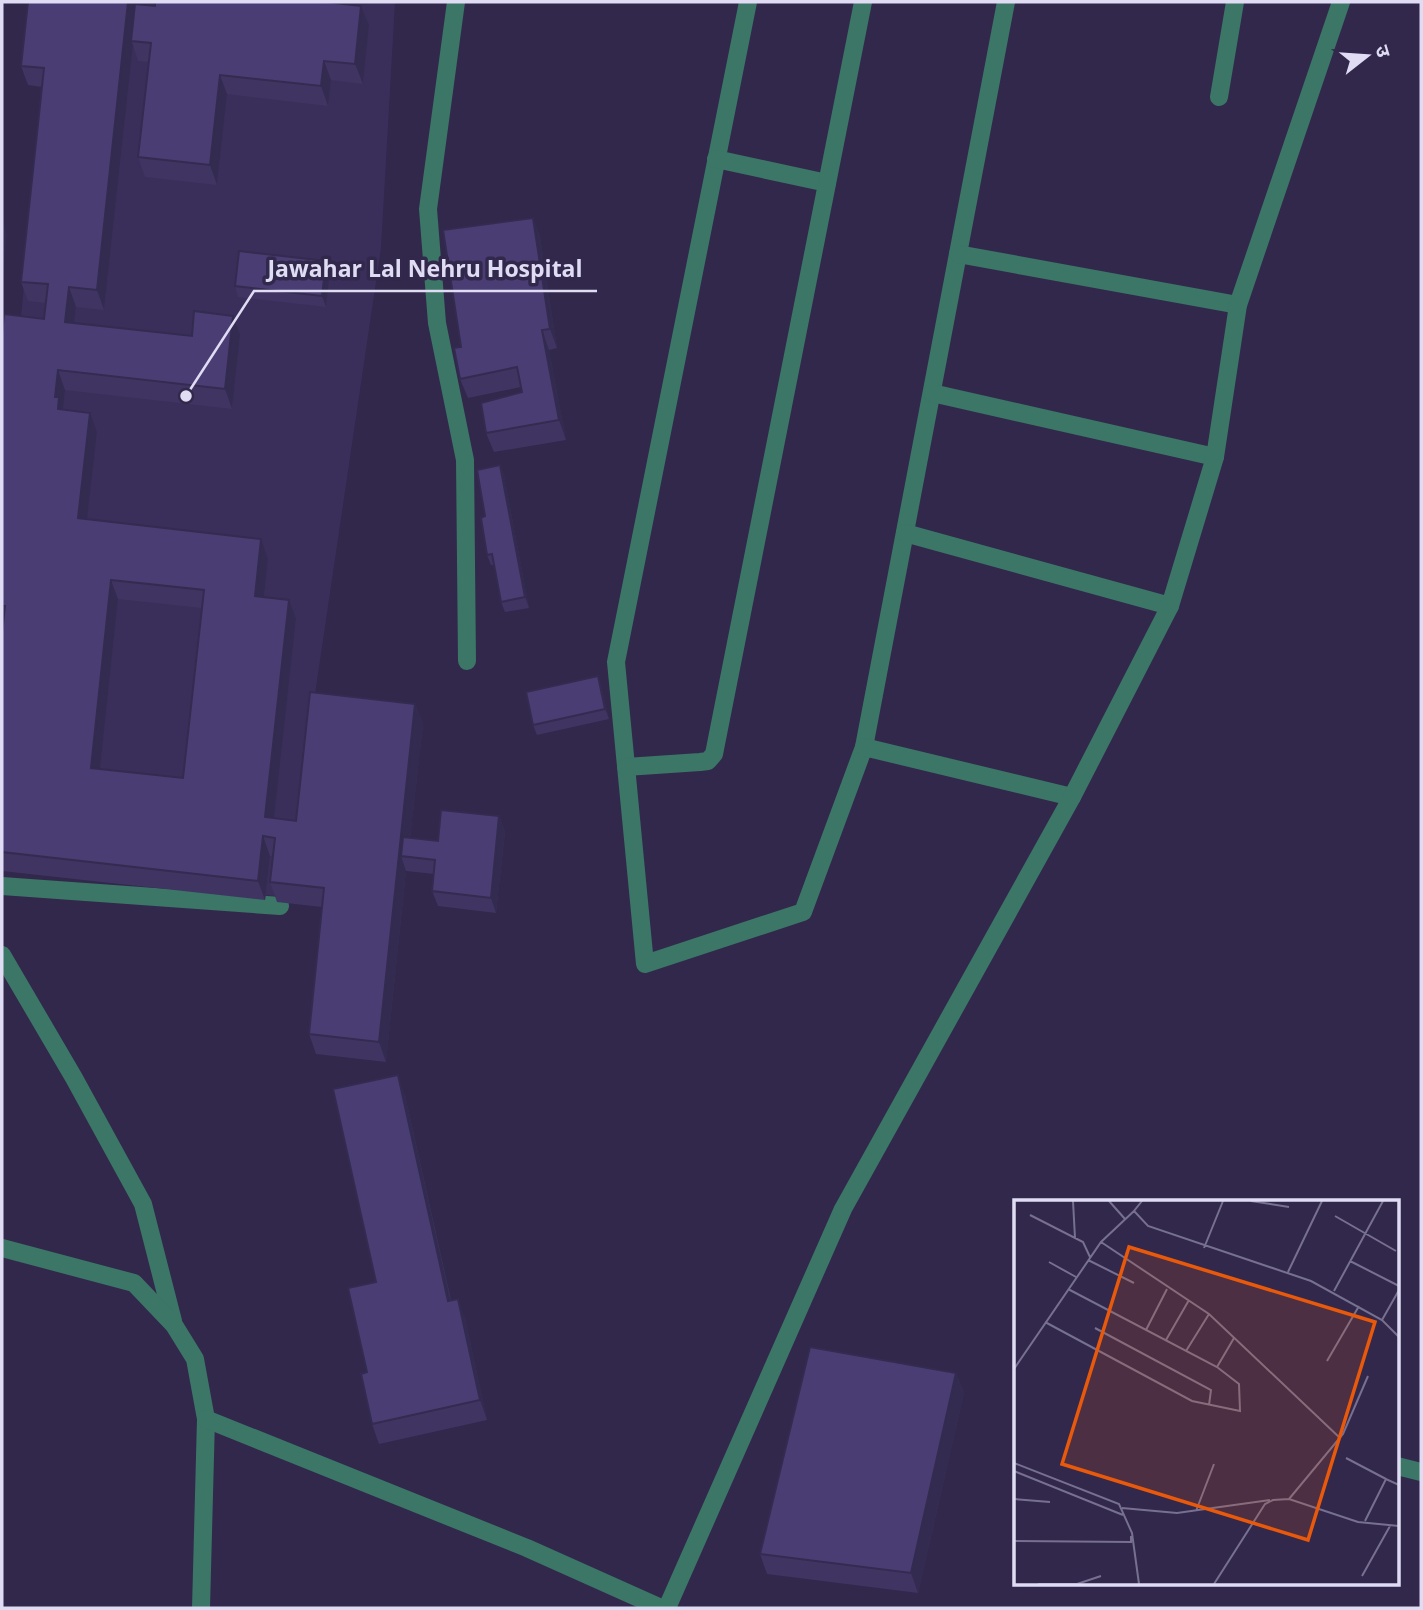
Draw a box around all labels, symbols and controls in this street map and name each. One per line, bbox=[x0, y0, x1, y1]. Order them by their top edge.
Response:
north arrow bbox=[1332, 21, 1402, 91]
text: उ bbox=[1369, 42, 1398, 61]
callout: Jawahar Lal Nehru Hospital bbox=[254, 247, 597, 291]
text: Jawahar Lal Nehru Hospital bbox=[265, 252, 583, 284]
inset map bbox=[1014, 1200, 1398, 1586]

